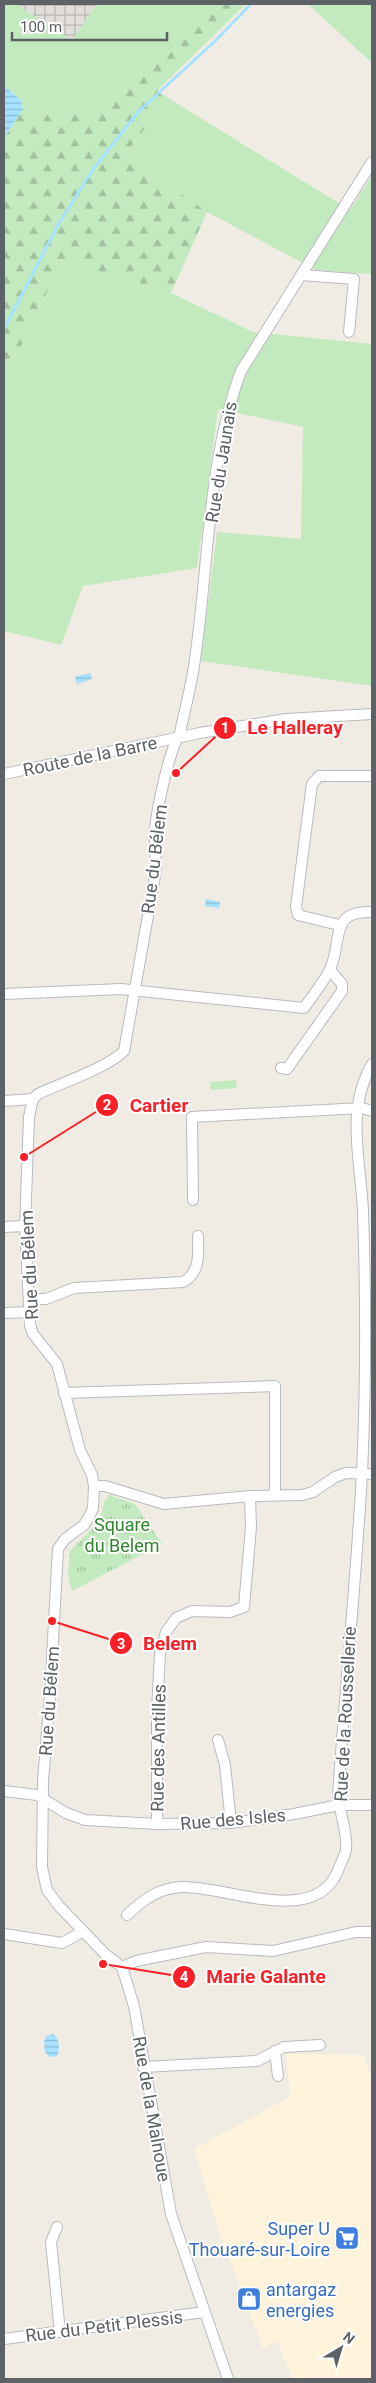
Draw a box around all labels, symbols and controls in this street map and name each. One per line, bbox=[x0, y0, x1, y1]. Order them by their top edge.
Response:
scale bar bbox=[12, 10, 168, 42]
text: 100 m bbox=[20, 18, 62, 36]
street label: Rue du Jaunais bbox=[201, 400, 241, 524]
callout: Le Halleray bbox=[212, 711, 353, 745]
text: Le Halleray bbox=[247, 716, 343, 739]
text: 1 bbox=[221, 719, 229, 737]
street label: Route de la Barre bbox=[21, 732, 159, 780]
street label: Rue du Bélem bbox=[137, 803, 171, 915]
callout: Cartier bbox=[95, 1088, 199, 1122]
text: Cartier bbox=[130, 1094, 188, 1117]
text: 2 bbox=[103, 1096, 112, 1114]
street label: Rue du Bélem bbox=[16, 1210, 42, 1320]
park label: Square du Belem bbox=[84, 1514, 160, 1556]
callout: Belem bbox=[108, 1626, 207, 1660]
street label: Rue de la Roussellerie bbox=[330, 1626, 360, 1802]
text: Belem bbox=[143, 1632, 197, 1655]
text: 3 bbox=[117, 1635, 125, 1653]
street label: Rue du Bélem bbox=[35, 1645, 63, 1757]
street label: Rue des Antilles bbox=[146, 1684, 170, 1812]
street label: Rue des Isles bbox=[179, 1804, 287, 1834]
callout: Marie Galante bbox=[172, 1960, 336, 1994]
text: Marie Galante bbox=[206, 1965, 326, 1988]
text: 4 bbox=[180, 1968, 189, 1986]
street label: Rue de la Malnoue bbox=[129, 2035, 175, 2183]
place label: Super U Thouaré-sur-Loire bbox=[189, 2218, 330, 2260]
supermarket icon: Super U Thouaré-sur-Loire bbox=[334, 2225, 360, 2251]
place label: antargaz energies bbox=[266, 2279, 336, 2321]
shop icon: antargaz energies bbox=[236, 2286, 262, 2312]
street label: Rue du Petit Plessis bbox=[24, 2306, 184, 2346]
north arrow bbox=[316, 2323, 366, 2373]
text: N bbox=[340, 2328, 358, 2347]

